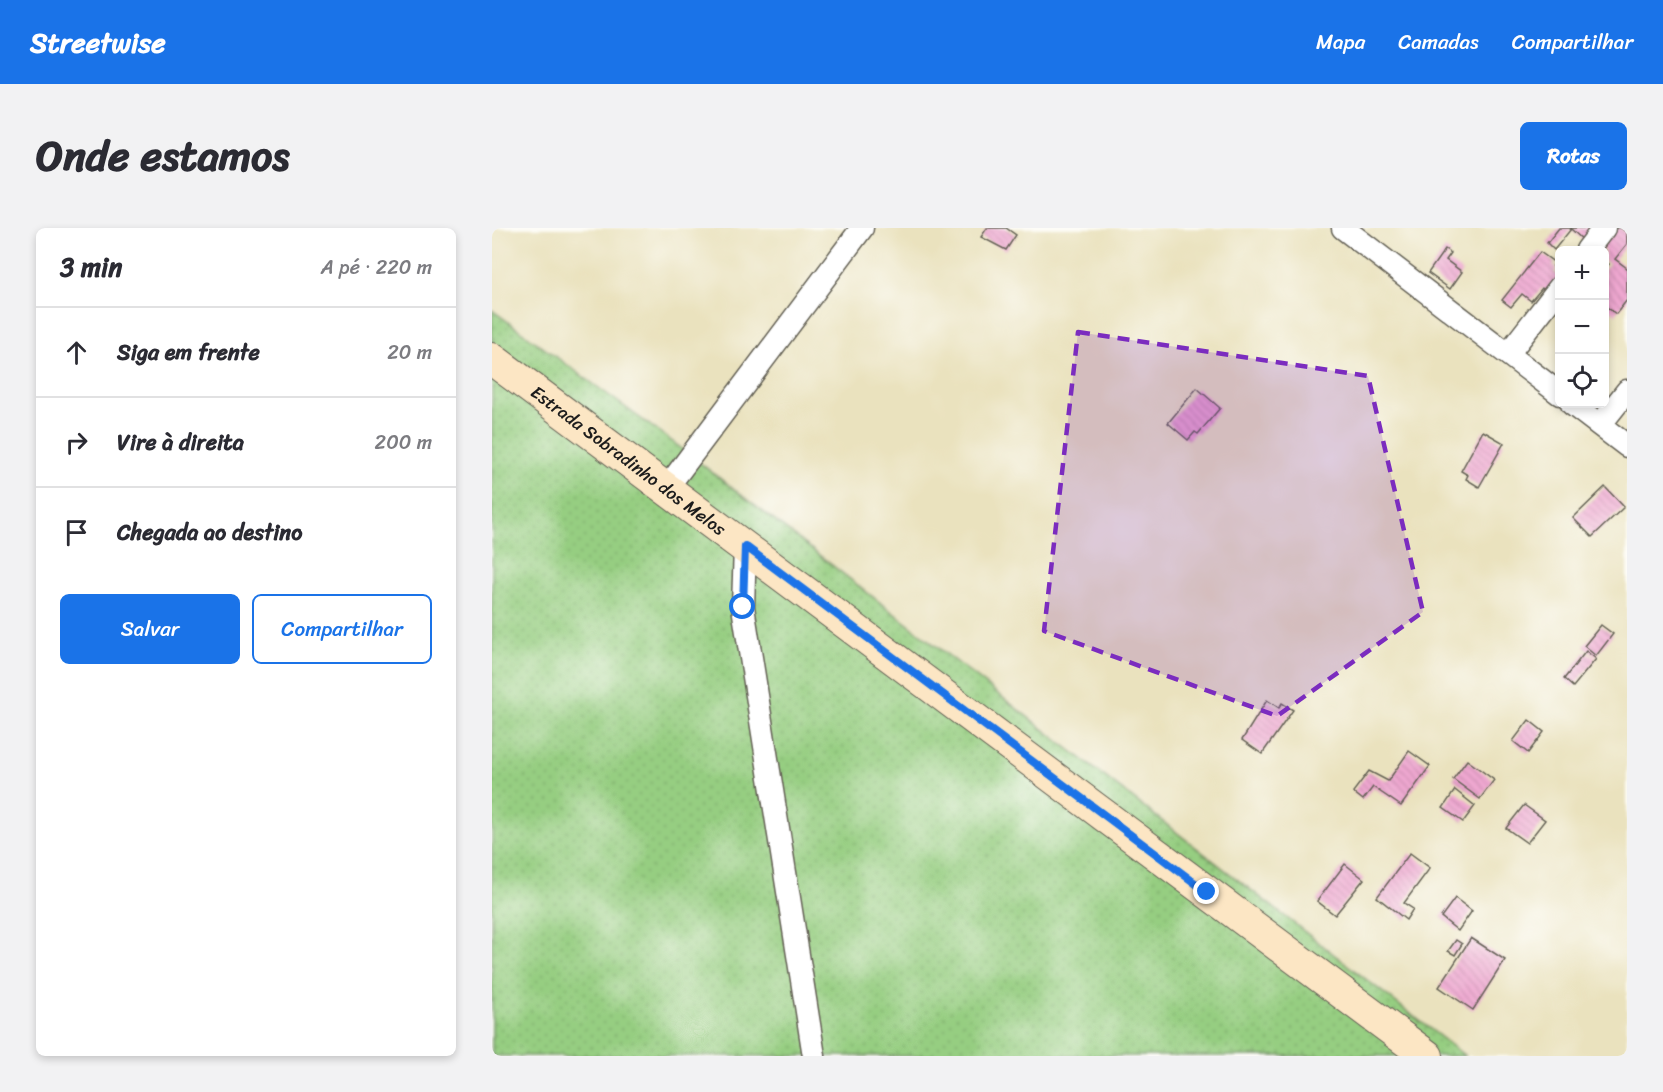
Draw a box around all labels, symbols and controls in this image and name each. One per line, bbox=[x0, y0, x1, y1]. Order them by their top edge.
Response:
text: Streetwise bbox=[30, 18, 166, 67]
text: Mapa bbox=[1316, 23, 1365, 61]
text: Camadas bbox=[1398, 23, 1479, 61]
text: Compartilhar bbox=[1512, 23, 1633, 61]
text: Onde estamos bbox=[36, 119, 290, 193]
button: Rotas bbox=[1520, 122, 1627, 190]
text: 3 min bbox=[60, 244, 122, 290]
map controls bbox=[1555, 246, 1609, 408]
button: + bbox=[1555, 246, 1609, 300]
text: A pé · 220 m bbox=[321, 250, 432, 285]
button: − bbox=[1555, 300, 1609, 354]
text: Siga em frente bbox=[117, 333, 260, 372]
text: 20 m bbox=[387, 335, 432, 370]
icon: ahead bbox=[60, 336, 93, 369]
button: locate bbox=[1555, 354, 1609, 408]
street label: Estrada Sobradinho dos Melos bbox=[524, 377, 734, 545]
text: Vire à direita bbox=[117, 423, 244, 462]
text: 200 m bbox=[375, 425, 432, 460]
icon: right bbox=[60, 426, 93, 459]
text: Chegada ao destino bbox=[117, 513, 302, 552]
icon: arrive bbox=[60, 516, 93, 549]
route start bbox=[729, 593, 755, 619]
button: Salvar bbox=[60, 594, 240, 664]
button: Compartilhar bbox=[252, 594, 432, 664]
route end bbox=[1193, 878, 1219, 904]

